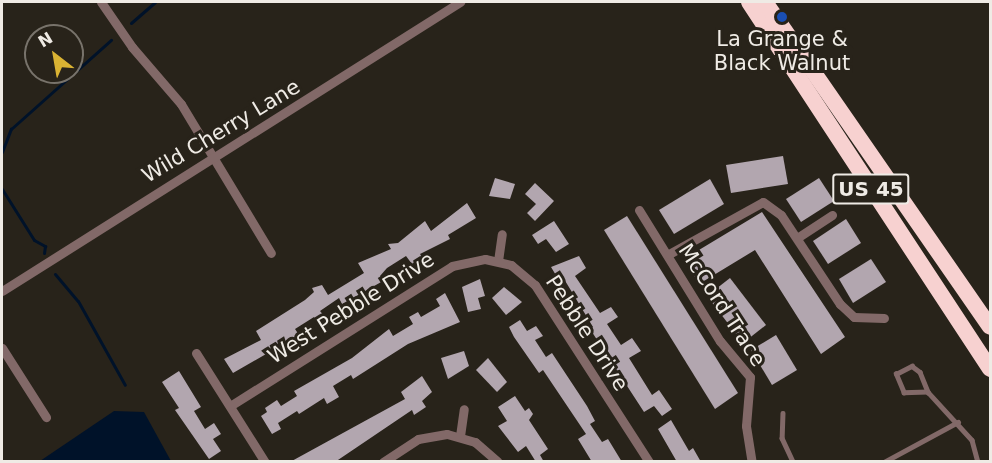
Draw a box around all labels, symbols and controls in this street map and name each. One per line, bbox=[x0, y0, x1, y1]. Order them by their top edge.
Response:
marker: La Grange & Black Walnut bbox=[775, 10, 789, 24]
north arrow bbox=[24, 24, 84, 84]
place label: La Grange & Black Walnut bbox=[714, 26, 850, 76]
text: N bbox=[35, 28, 56, 51]
street label: Wild Cherry Lane bbox=[138, 74, 304, 188]
road number: US 45 bbox=[832, 172, 910, 206]
street label: McCord Trace bbox=[673, 239, 771, 371]
street label: West Pebble Drive bbox=[263, 247, 439, 369]
street label: Pebble Drive bbox=[540, 270, 634, 396]

